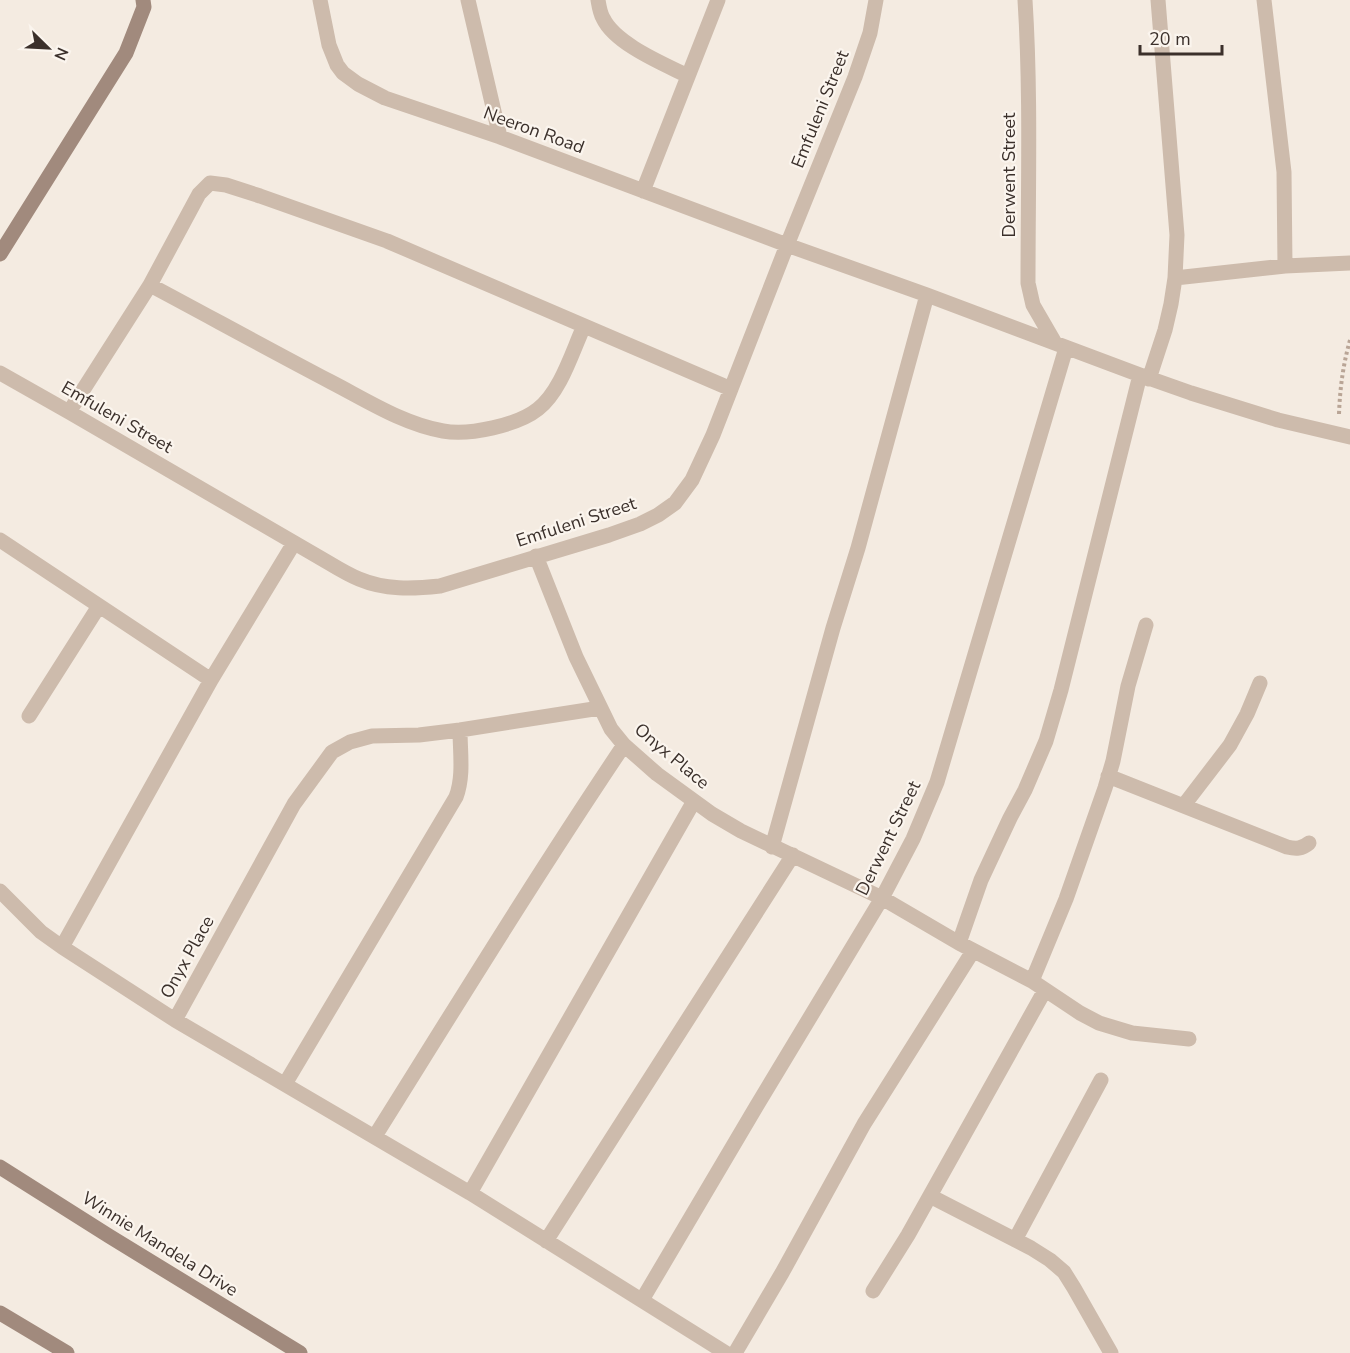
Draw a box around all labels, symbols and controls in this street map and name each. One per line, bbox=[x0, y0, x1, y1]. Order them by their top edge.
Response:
north arrow bbox=[18, 18, 78, 78]
scale bar bbox=[1140, 18, 1222, 56]
text: 20 m bbox=[1149, 27, 1191, 51]
text: N bbox=[48, 44, 73, 64]
street label: Emfuleni Street bbox=[785, 46, 855, 171]
street label: Neeron Road bbox=[480, 101, 588, 159]
street label: Derwent Street bbox=[997, 112, 1021, 237]
street label: Emfuleni Street bbox=[57, 375, 178, 459]
street label: Emfuleni Street bbox=[513, 491, 640, 553]
street label: Onyx Place bbox=[629, 718, 715, 794]
street label: Derwent Street bbox=[850, 776, 926, 899]
street label: Onyx Place bbox=[154, 911, 220, 1003]
street label: Winnie Mandela Drive bbox=[77, 1186, 243, 1302]

